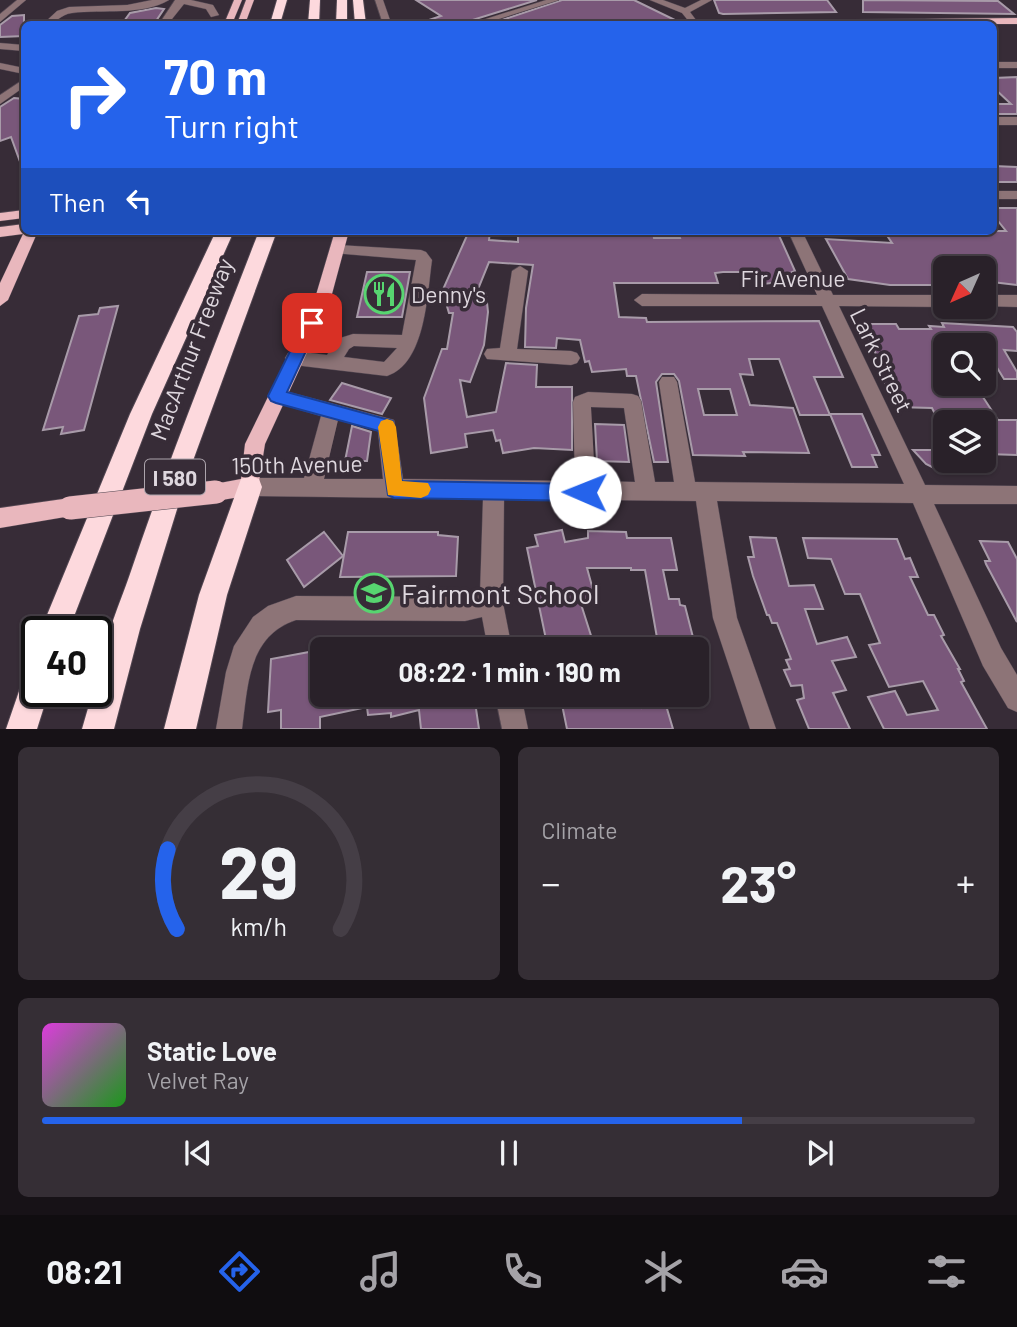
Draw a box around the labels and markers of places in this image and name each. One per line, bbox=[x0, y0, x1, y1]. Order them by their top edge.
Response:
restaurant icon: Denny's bbox=[363, 273, 405, 315]
place label: Denny's bbox=[411, 280, 486, 308]
pin bbox=[282, 293, 342, 353]
school or university icon: Fairmont School bbox=[353, 572, 395, 614]
place label: Fairmont School bbox=[401, 576, 600, 610]

